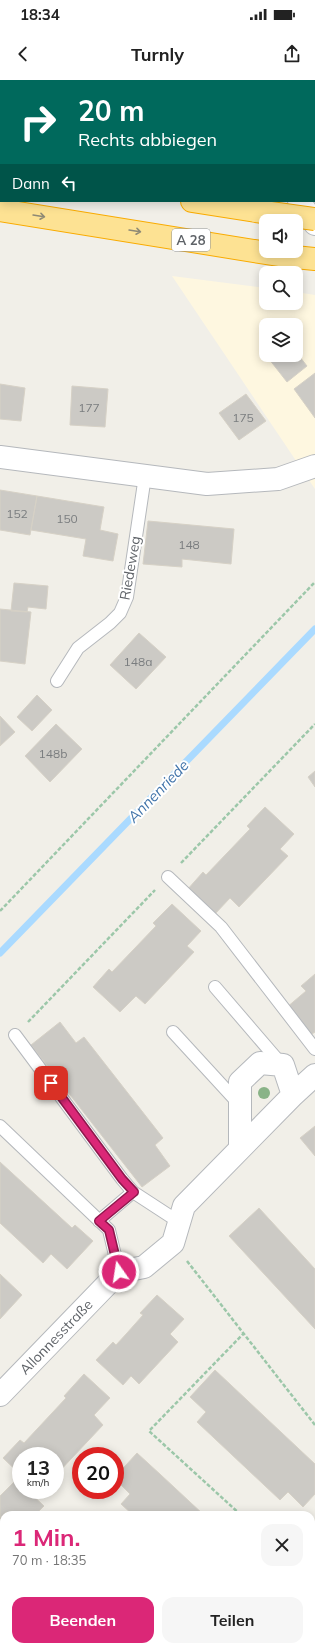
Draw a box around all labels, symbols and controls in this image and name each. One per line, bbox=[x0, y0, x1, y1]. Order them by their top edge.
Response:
text: 18:34 bbox=[20, 5, 60, 24]
icon: back bbox=[12, 43, 34, 65]
text: Turnly bbox=[131, 43, 184, 66]
icon: share bbox=[281, 43, 303, 65]
text: 20 m bbox=[78, 93, 144, 128]
icon: right bbox=[12, 96, 64, 148]
text: Rechts abbiegen bbox=[78, 128, 217, 151]
icon: left bbox=[58, 172, 80, 194]
text: Dann bbox=[12, 174, 50, 193]
one-way arrow bbox=[32, 212, 45, 220]
map controls bbox=[259, 214, 303, 362]
button: sound bbox=[259, 214, 303, 258]
one-way arrow bbox=[128, 227, 141, 235]
road number: A 28 bbox=[172, 229, 210, 251]
button: search bbox=[259, 266, 303, 310]
button: layers bbox=[259, 318, 303, 362]
house number: 177 bbox=[78, 400, 100, 415]
house number: 175 bbox=[232, 410, 254, 425]
house number: 152 bbox=[6, 506, 28, 521]
house number: 150 bbox=[56, 511, 78, 526]
street label: Riedeweg bbox=[116, 535, 144, 601]
house number: 148 bbox=[178, 537, 200, 552]
house number: 148a bbox=[124, 654, 152, 669]
house number: 148b bbox=[39, 746, 67, 761]
water label: Annenriede bbox=[123, 756, 193, 827]
pin bbox=[34, 1066, 68, 1100]
icon: arrive bbox=[40, 1072, 62, 1094]
position arrow bbox=[98, 1251, 140, 1293]
street label: Allonnesstraße bbox=[16, 1296, 96, 1378]
speed limit sign: 20 bbox=[72, 1447, 124, 1499]
text: 13 bbox=[26, 1455, 50, 1480]
text: km/h bbox=[27, 1476, 49, 1489]
text: 1 Min. bbox=[12, 1522, 81, 1552]
button: close bbox=[261, 1524, 303, 1566]
text: 70 m · 18:35 bbox=[12, 1552, 86, 1568]
button: Beenden bbox=[12, 1597, 154, 1643]
button: Teilen bbox=[162, 1597, 303, 1643]

